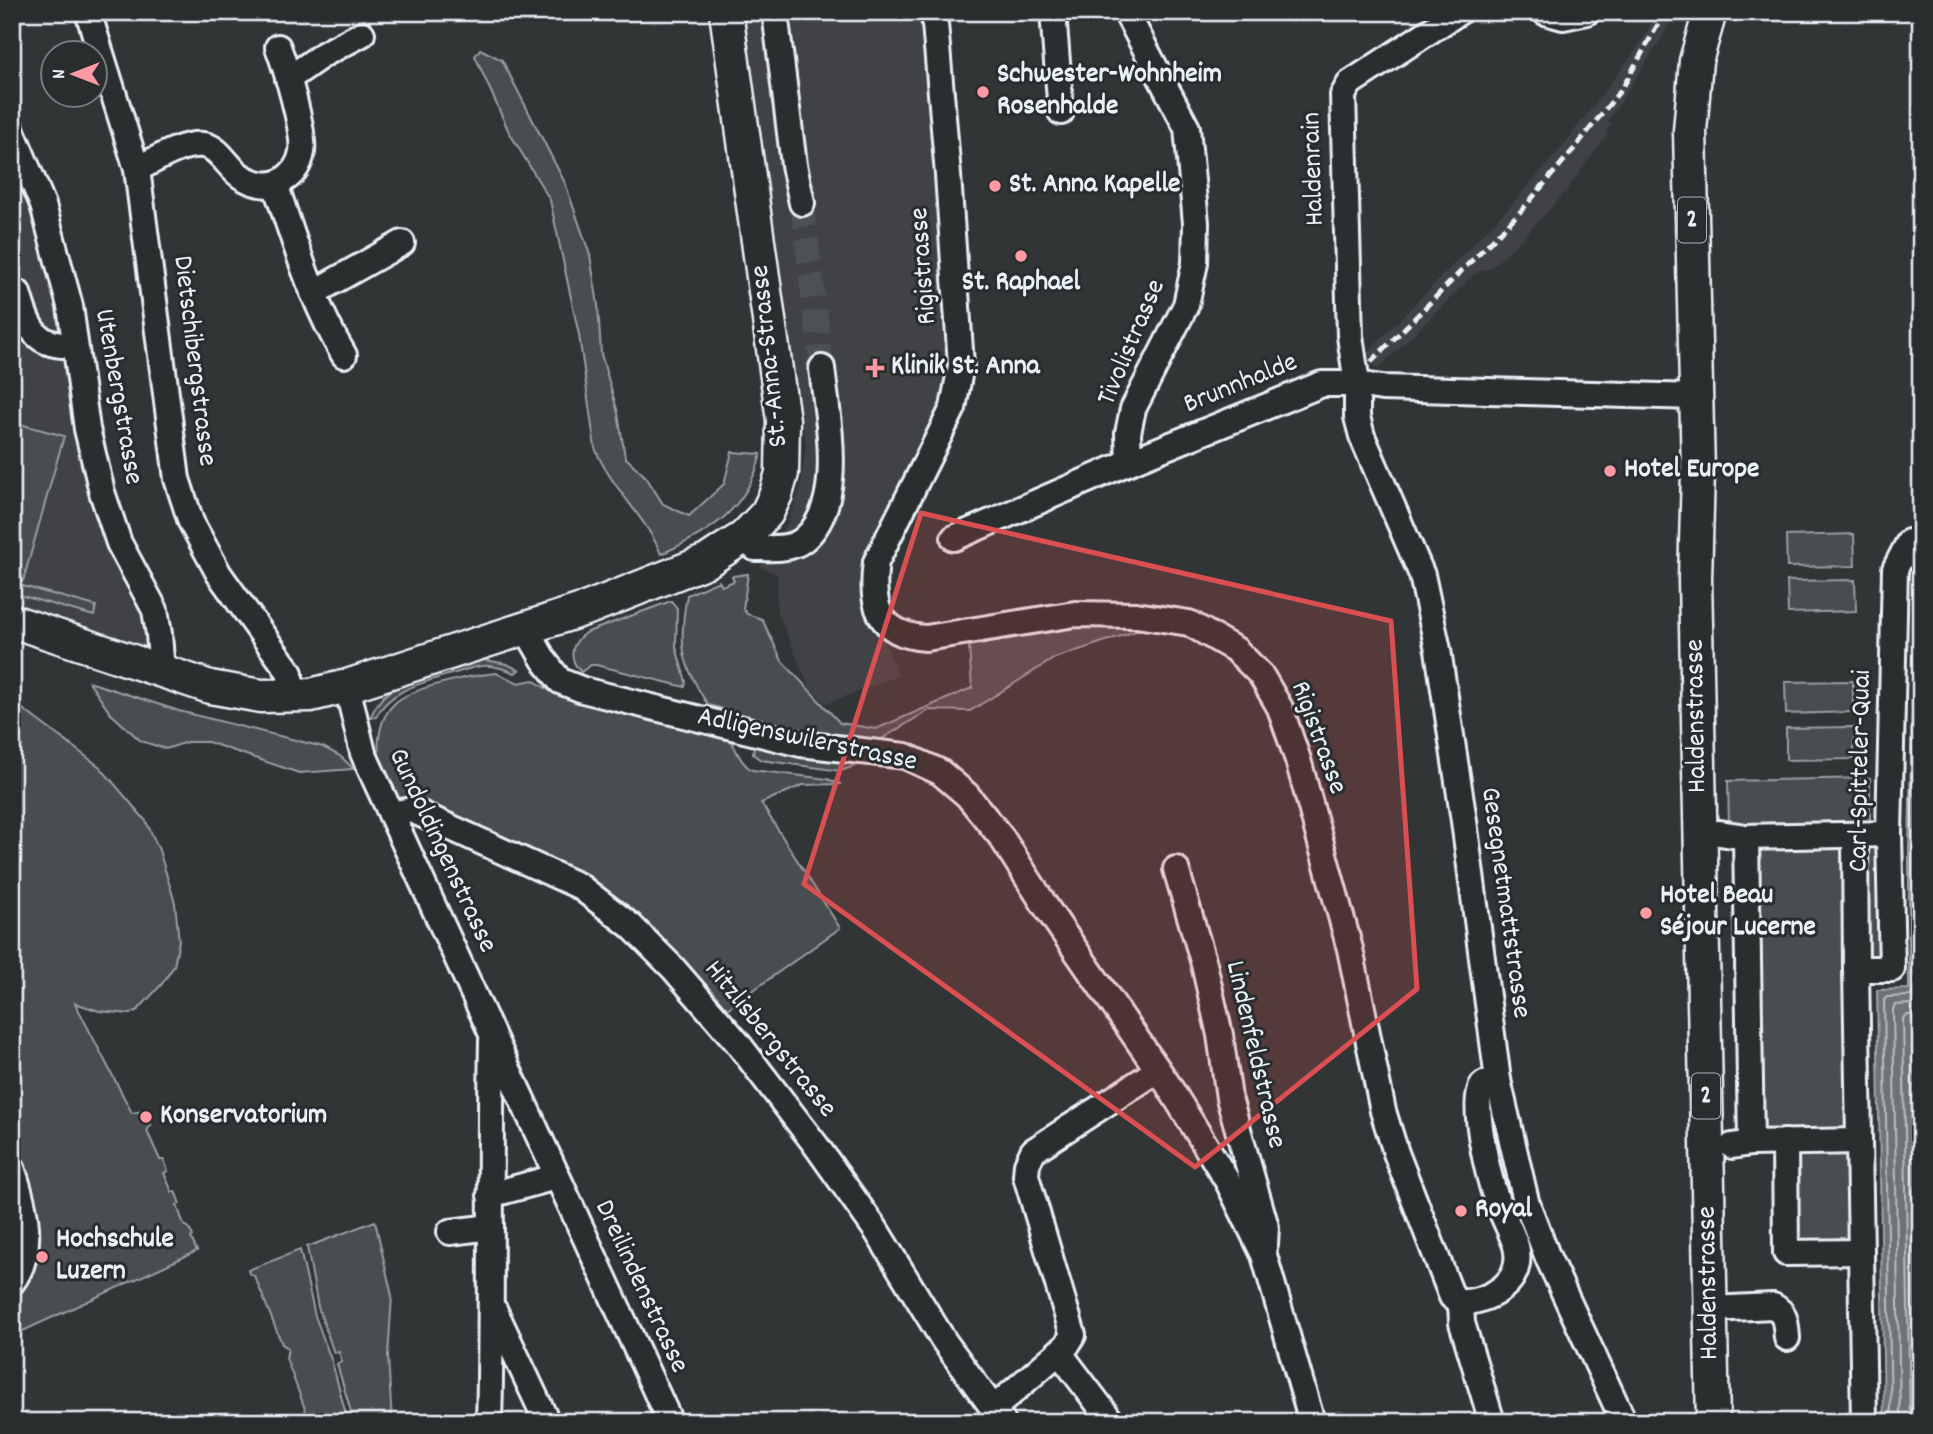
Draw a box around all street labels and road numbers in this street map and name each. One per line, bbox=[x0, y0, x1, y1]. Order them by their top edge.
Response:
street label: Haldenrain bbox=[1293, 111, 1337, 227]
road number: 2 bbox=[1678, 197, 1706, 242]
street label: Rigistrasse bbox=[901, 206, 949, 326]
street label: Dietschibergstrasse bbox=[160, 253, 226, 469]
street label: St.-Anna-Strasse bbox=[742, 263, 800, 449]
street label: Tivolistrasse bbox=[1088, 274, 1178, 412]
street label: Utenbergstrasse bbox=[82, 306, 152, 488]
street label: Brunnhalde bbox=[1178, 344, 1304, 426]
street label: Haldenstrasse bbox=[1677, 639, 1719, 793]
street label: Carl-Spitteler-Quai bbox=[1840, 669, 1884, 873]
street label: Rigistrasse bbox=[1278, 676, 1356, 800]
street label: Adligenswilerstrasse bbox=[693, 698, 921, 784]
street label: Gundoldingenstrasse bbox=[376, 742, 506, 960]
street label: Gesegnetmattstrasse bbox=[1468, 785, 1540, 1021]
street label: Hitzlisbergstrasse bbox=[693, 953, 845, 1127]
street label: Lindenfeldstrasse bbox=[1213, 957, 1295, 1153]
road number: 2 bbox=[1692, 1074, 1720, 1119]
street label: Dreilindenstrasse bbox=[582, 1194, 698, 1380]
street label: Haldenstrasse bbox=[1689, 1206, 1731, 1360]

